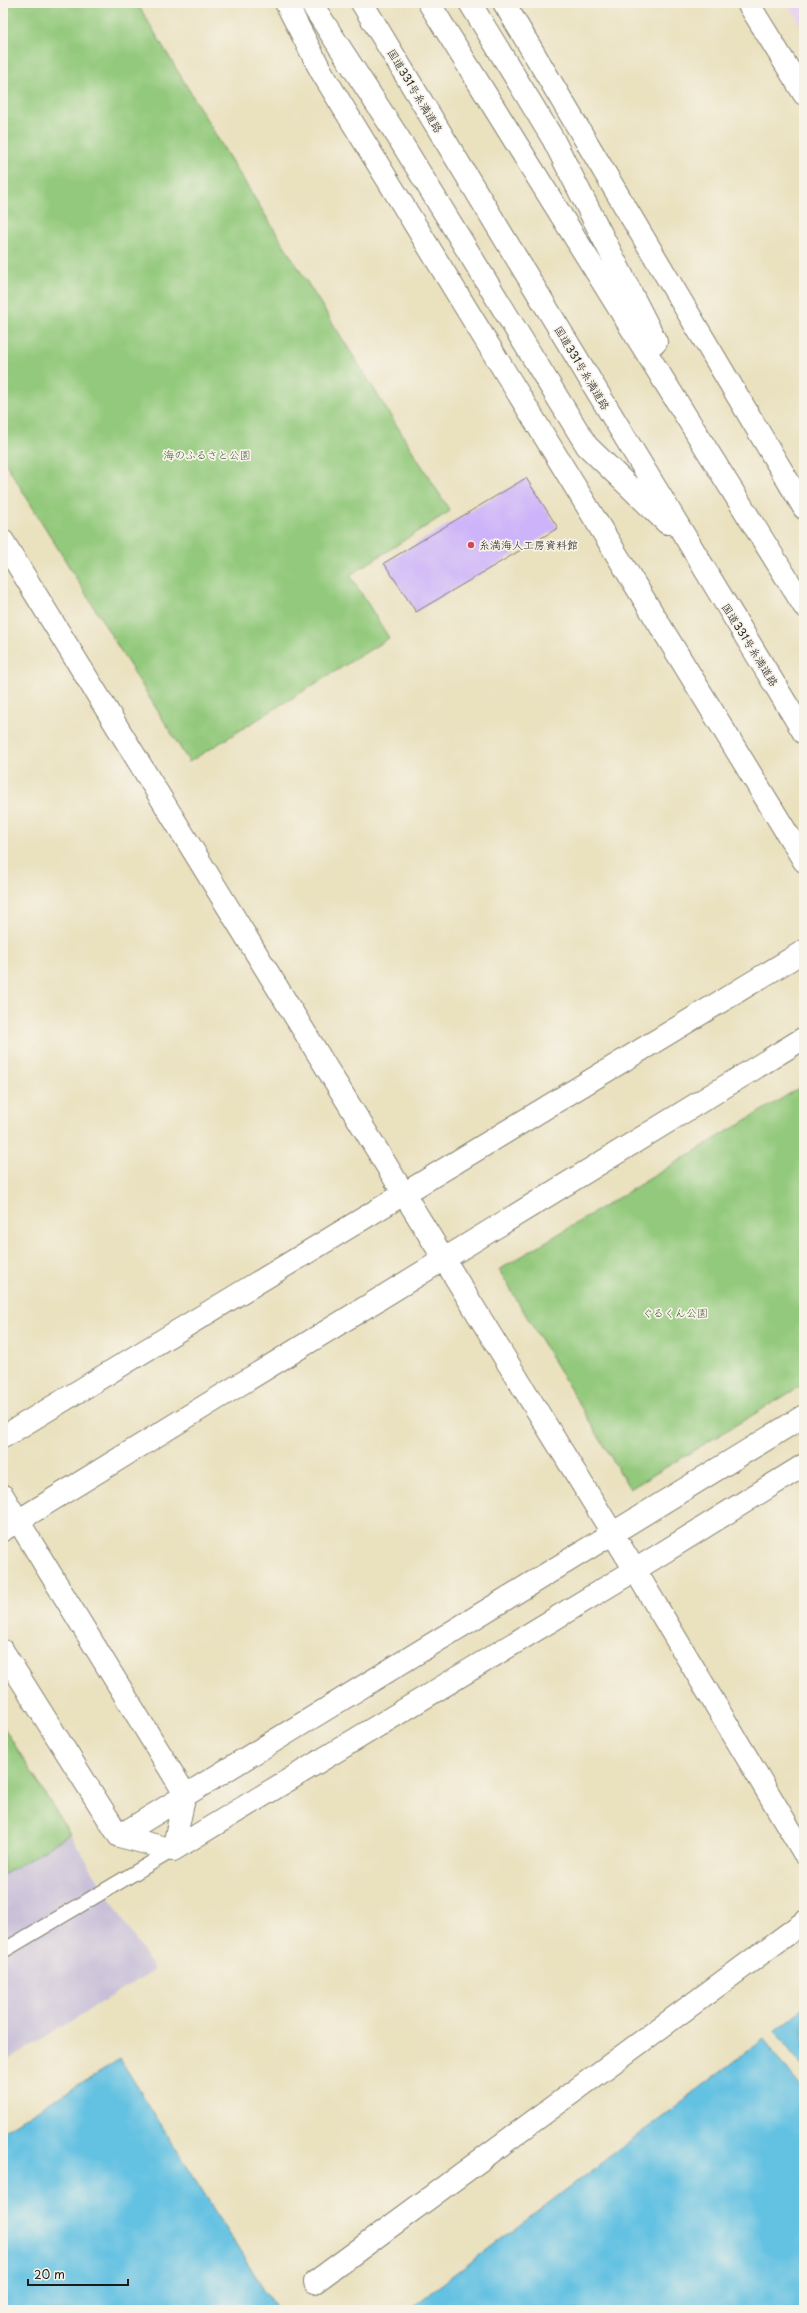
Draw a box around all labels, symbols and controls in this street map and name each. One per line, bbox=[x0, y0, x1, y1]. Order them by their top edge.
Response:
street label: 国道331号糸満道路 bbox=[384, 45, 447, 136]
street label: 国道331号糸満道路 bbox=[551, 322, 614, 413]
park label: 海のふるさと公園 bbox=[163, 446, 251, 463]
place label: 糸満海人工房資料館 bbox=[479, 536, 578, 553]
marker: 糸満海人工房資料館 bbox=[466, 540, 476, 550]
street label: 国道331号糸満道路 bbox=[718, 600, 783, 690]
park label: ぐるくん公園 bbox=[642, 1304, 708, 1321]
scale bar bbox=[28, 2261, 128, 2287]
text: 20 m bbox=[34, 2265, 65, 2283]

